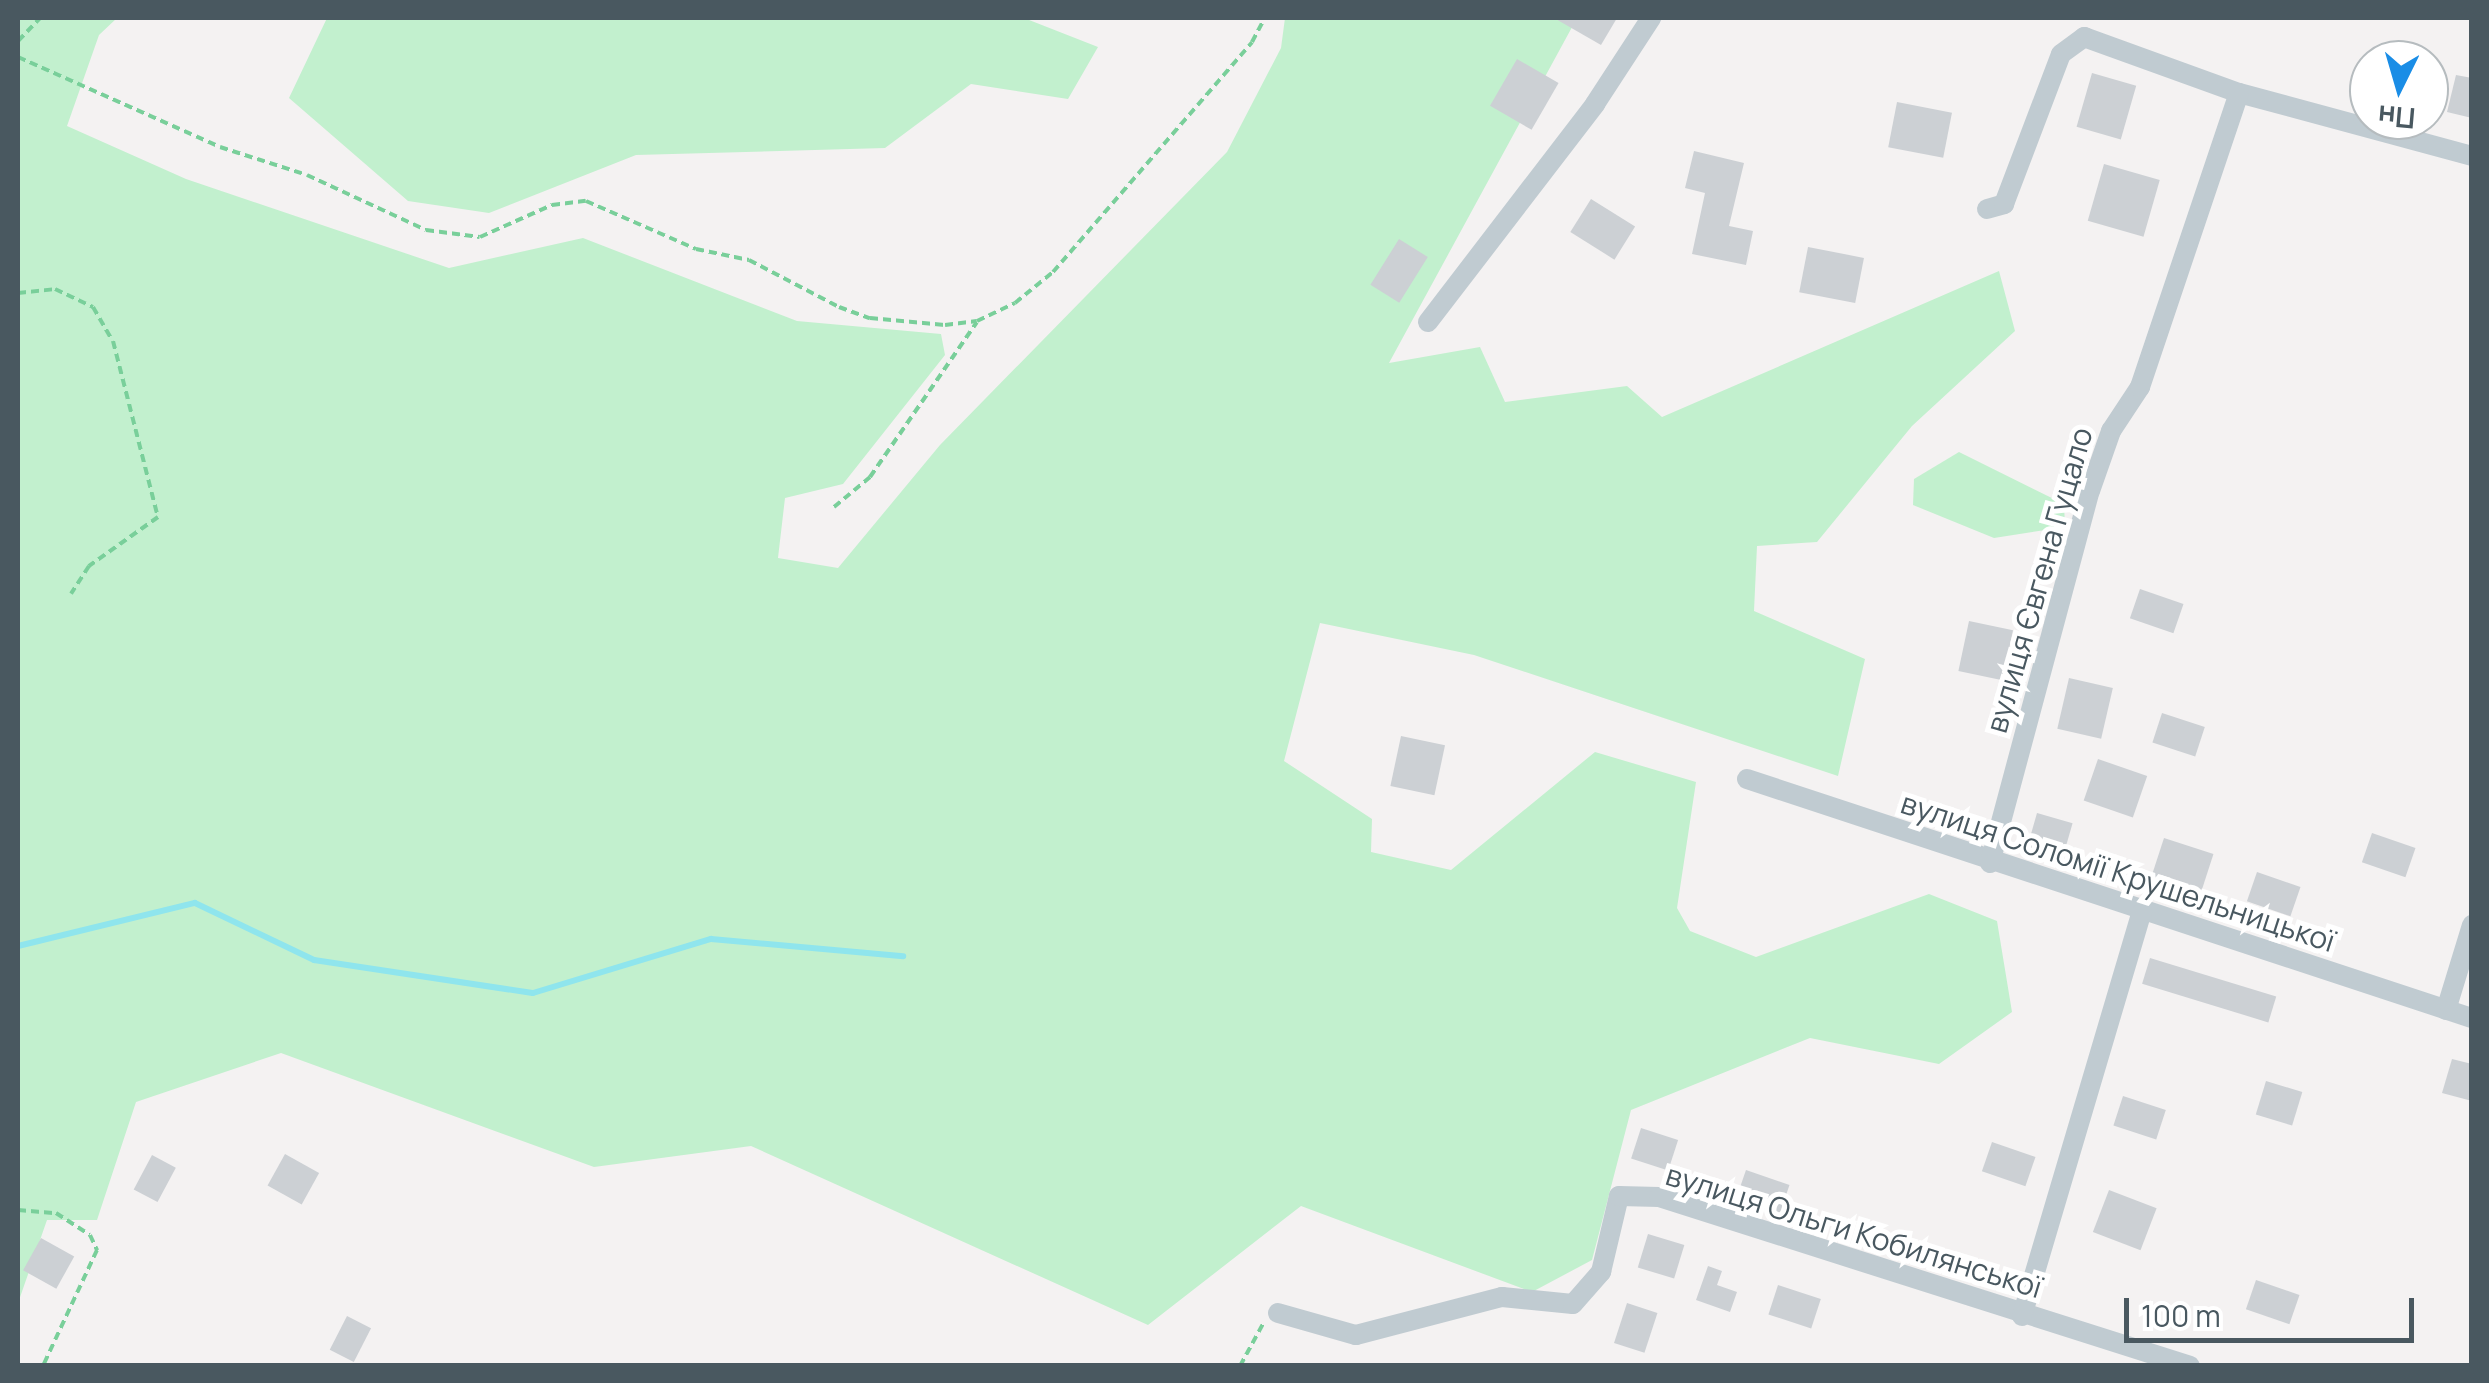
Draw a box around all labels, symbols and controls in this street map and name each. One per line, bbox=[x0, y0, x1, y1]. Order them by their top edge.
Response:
north arrow bbox=[2349, 40, 2449, 140]
text: Пн bbox=[2376, 97, 2417, 138]
street label: вулиця Євгена Гуцало bbox=[1978, 423, 2100, 737]
street label: вулиця Соломії Крушельницької bbox=[1896, 785, 2340, 959]
street label: вулиця Ольги Кобилянської bbox=[1662, 1157, 2046, 1305]
scale bar bbox=[2129, 1278, 2419, 1340]
text: 100 m bbox=[2141, 1295, 2221, 1336]

